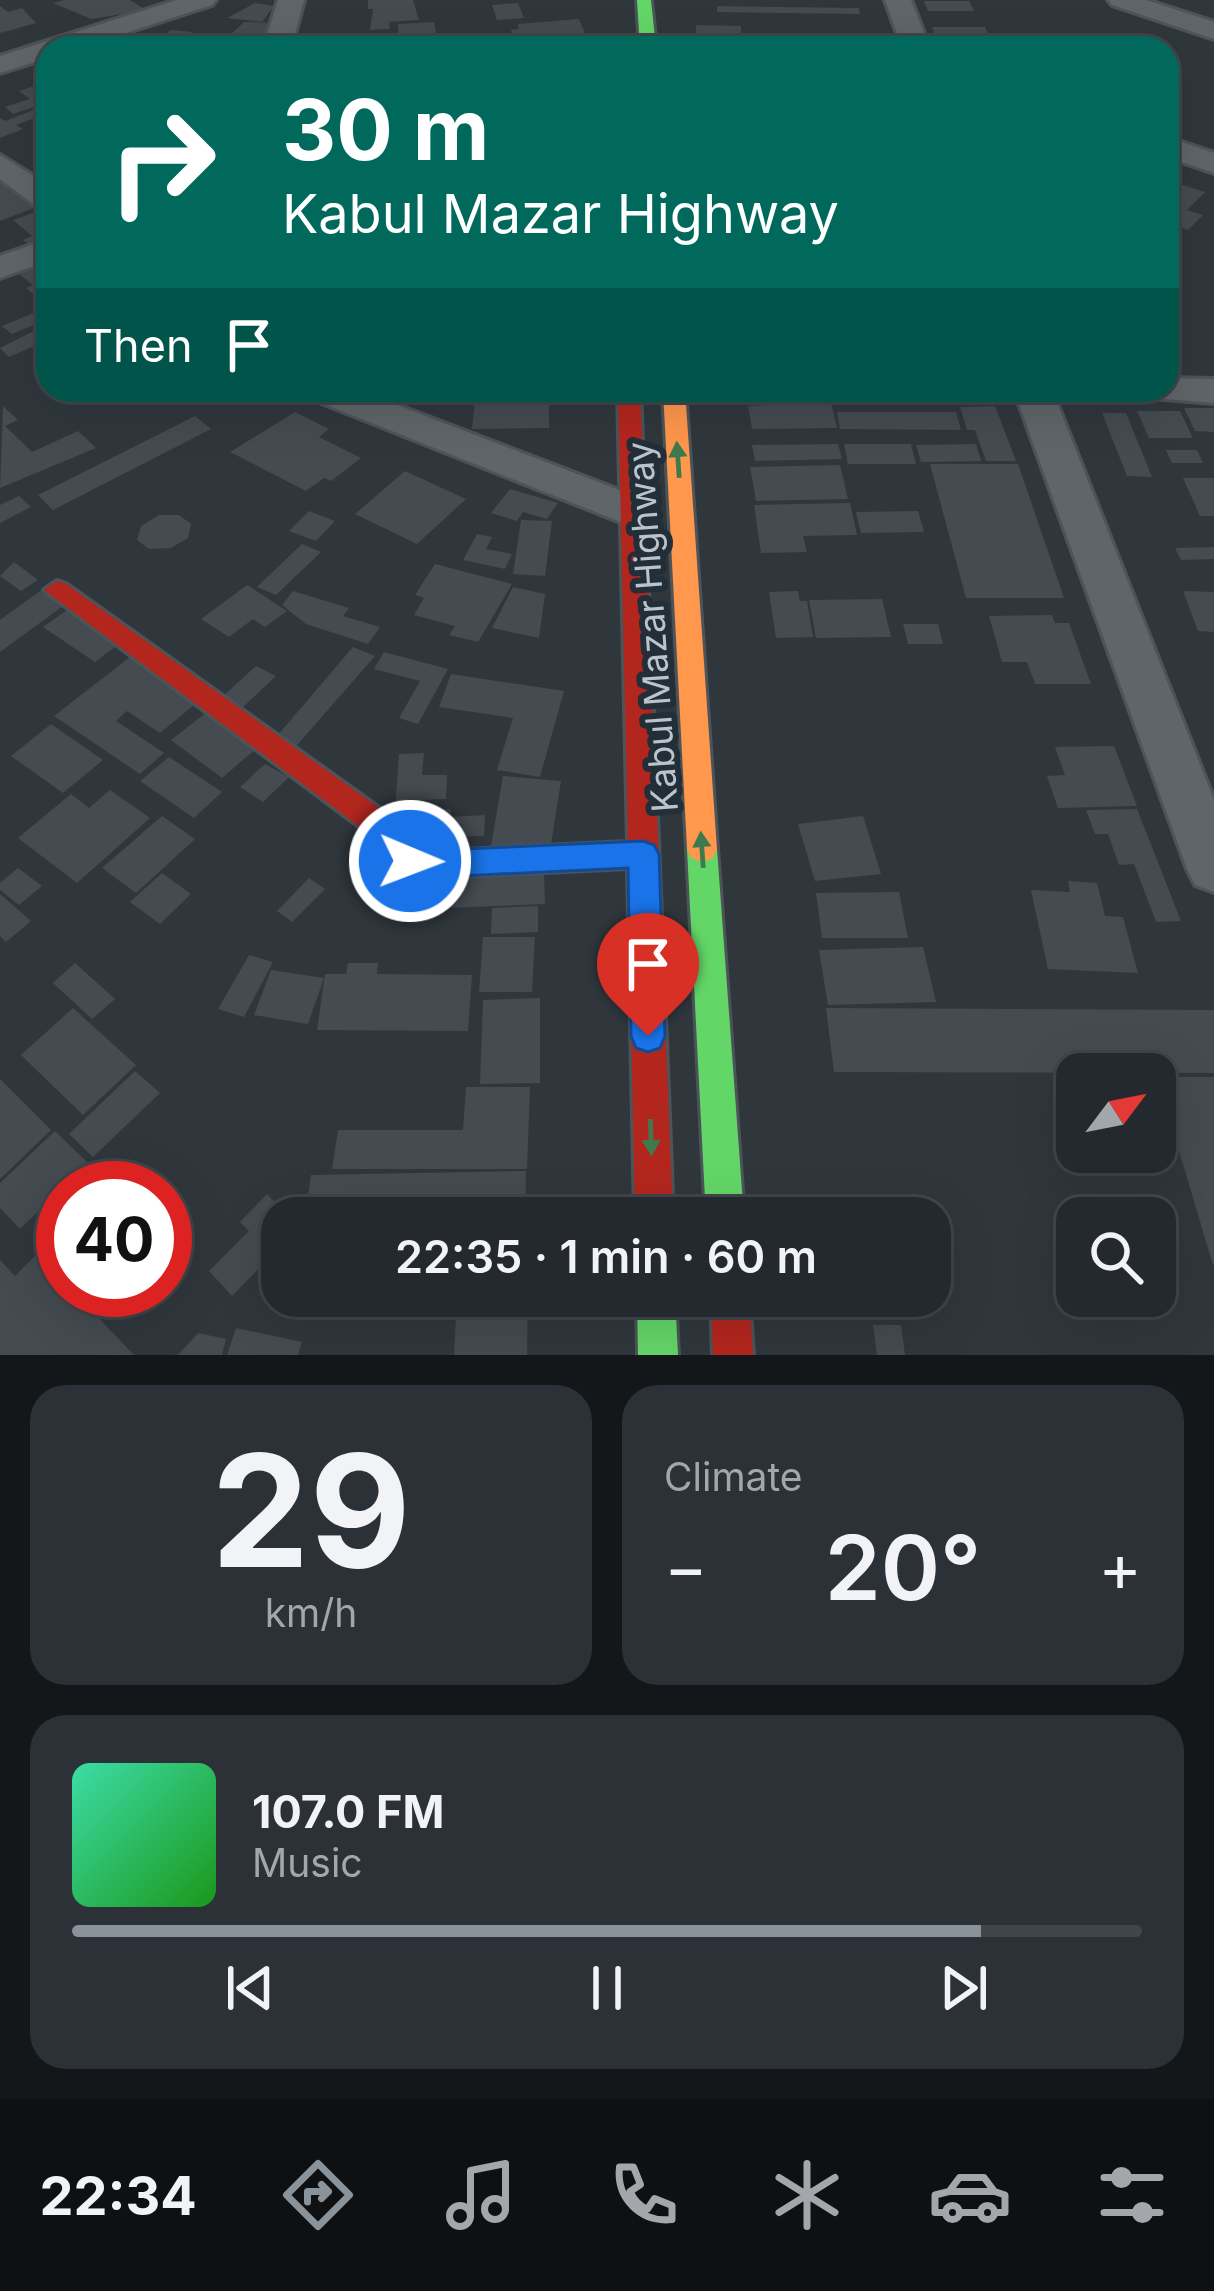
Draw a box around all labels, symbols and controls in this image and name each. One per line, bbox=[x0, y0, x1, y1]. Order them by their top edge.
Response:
text: 30 m bbox=[282, 79, 489, 180]
icon: right bbox=[84, 84, 240, 240]
text: Kabul Mazar Highway bbox=[282, 181, 839, 246]
icon: arrive bbox=[216, 312, 282, 378]
text: Then bbox=[84, 318, 192, 373]
street label: Kabul Mazar Highway bbox=[617, 440, 687, 814]
one-way arrow bbox=[668, 440, 687, 478]
position arrow bbox=[347, 798, 473, 924]
one-way arrow bbox=[692, 830, 711, 868]
pin bbox=[597, 913, 699, 1036]
icon: arrive bbox=[615, 931, 681, 997]
north arrow bbox=[1056, 1053, 1176, 1173]
map controls bbox=[1056, 1053, 1176, 1317]
one-way arrow bbox=[642, 1119, 661, 1157]
speed limit sign: 40 bbox=[36, 1161, 192, 1317]
button: search bbox=[1056, 1197, 1176, 1317]
text: 22:35 · 1 min · 60 m bbox=[395, 1229, 817, 1284]
text: 29 bbox=[211, 1416, 411, 1605]
text: Climate bbox=[664, 1453, 803, 1500]
text: 20° bbox=[825, 1513, 981, 1622]
text: − bbox=[664, 1527, 708, 1607]
text: + bbox=[1098, 1527, 1142, 1607]
text: km/h bbox=[265, 1589, 357, 1636]
text: 107.0 FM bbox=[252, 1784, 444, 1839]
text: Music bbox=[252, 1839, 363, 1886]
icon: previous bbox=[217, 1955, 283, 2021]
icon: pause bbox=[574, 1955, 640, 2021]
icon: next bbox=[931, 1955, 997, 2021]
icon: directions bbox=[276, 2153, 360, 2237]
icon: music bbox=[439, 2153, 523, 2237]
icon: phone bbox=[602, 2153, 686, 2237]
icon: climate bbox=[765, 2153, 849, 2237]
icon: car bbox=[928, 2153, 1012, 2237]
icon: filters bbox=[1090, 2153, 1174, 2237]
text: 22:34 bbox=[39, 2163, 197, 2228]

